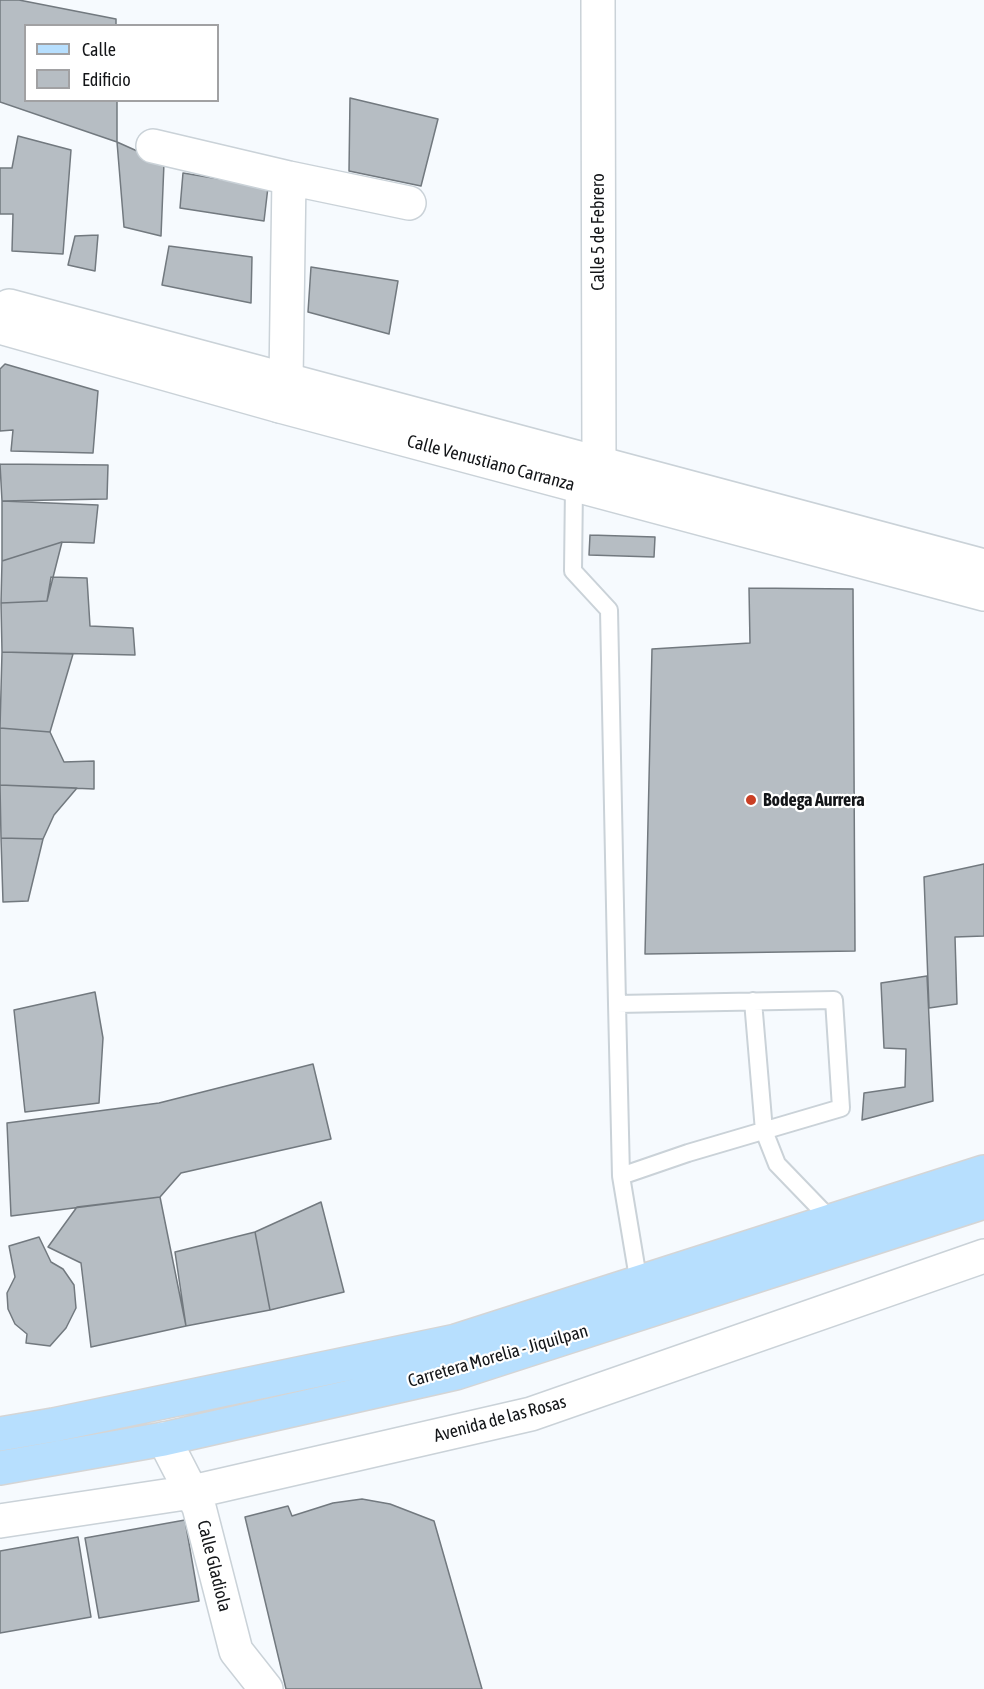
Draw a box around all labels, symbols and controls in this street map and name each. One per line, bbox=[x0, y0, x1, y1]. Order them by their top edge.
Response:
legend bbox=[24, 24, 219, 102]
text: Calle bbox=[82, 39, 116, 60]
text: Edificio bbox=[82, 69, 131, 90]
street label: Calle 5 de Febrero bbox=[587, 173, 609, 291]
street label: Calle Venustiano Carranza bbox=[405, 430, 577, 496]
place label: Bodega Aurrera bbox=[763, 789, 865, 811]
marker: Bodega Aurrera bbox=[744, 793, 758, 807]
street label: Carretera Morelia - Jiquilpan bbox=[405, 1320, 591, 1392]
street label: Avenida de las Rosas bbox=[431, 1391, 569, 1447]
street label: Calle Gladiola bbox=[192, 1518, 236, 1614]

